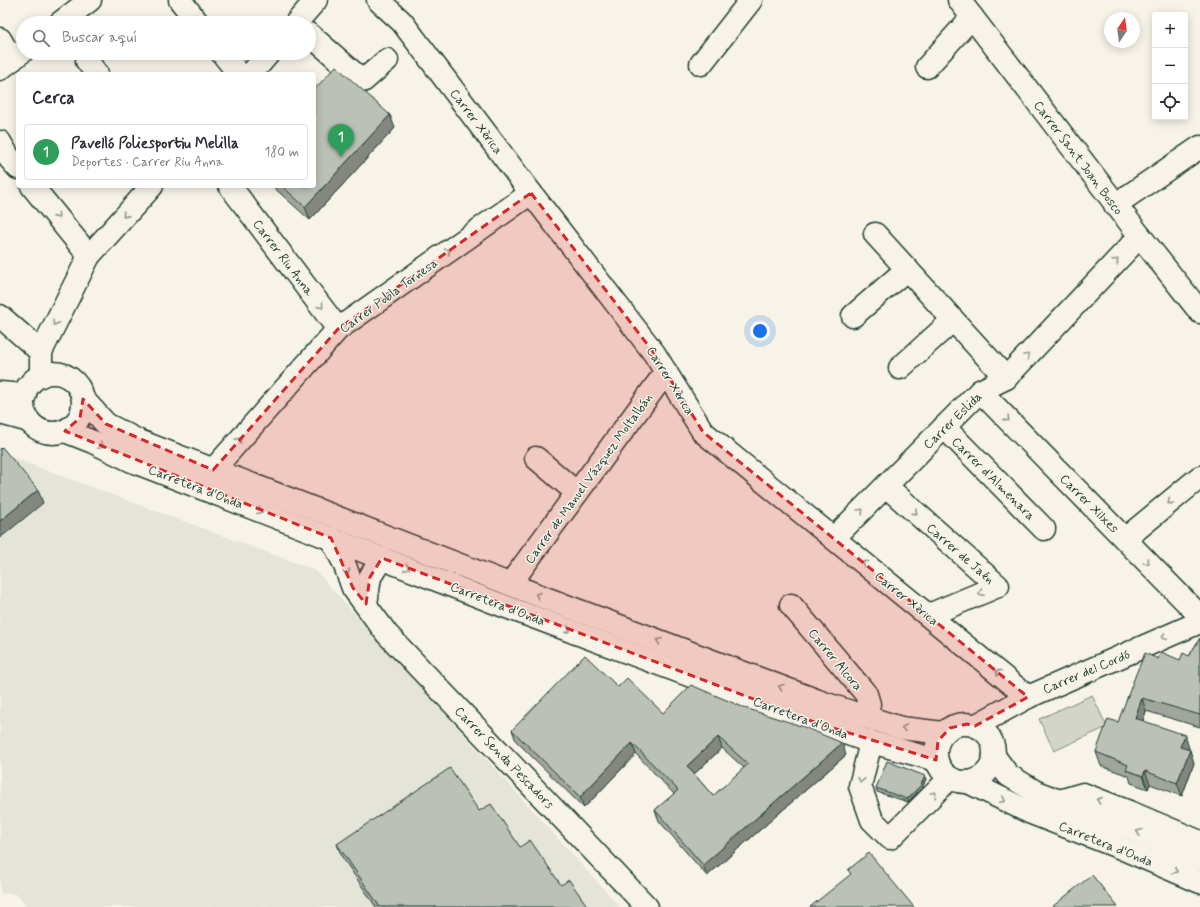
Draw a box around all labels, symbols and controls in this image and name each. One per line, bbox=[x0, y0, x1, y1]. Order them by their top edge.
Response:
north arrow bbox=[1104, 12, 1140, 48]
map controls bbox=[1152, 12, 1188, 120]
button: + bbox=[1152, 12, 1188, 48]
search box bbox=[16, 16, 316, 60]
icon: search bbox=[30, 27, 52, 49]
text: Buscar aquí bbox=[62, 28, 137, 48]
button: − bbox=[1152, 48, 1188, 84]
button: locate bbox=[1152, 84, 1188, 120]
street label: Carrer Xèrica bbox=[446, 86, 506, 158]
text: Cerca bbox=[32, 87, 75, 109]
street label: Carrer Sant Joan Bosco bbox=[1029, 97, 1127, 219]
pin: 1 bbox=[328, 124, 354, 157]
text: Pavelló Poliesportiu Melilla bbox=[71, 134, 239, 154]
text: 1 bbox=[43, 144, 49, 161]
text: 180 m bbox=[264, 144, 299, 161]
text: Deportes · Carrer Riu Anna bbox=[71, 154, 224, 171]
one-way arrow bbox=[123, 210, 130, 218]
one-way arrow bbox=[52, 212, 59, 219]
street label: Carrer Riu Anna bbox=[249, 216, 317, 300]
one-way arrow bbox=[444, 248, 451, 256]
street label: Carrer Pobla Tornesa bbox=[336, 255, 442, 338]
one-way arrow bbox=[1111, 258, 1119, 266]
one-way arrow bbox=[316, 302, 323, 309]
one-way arrow bbox=[53, 319, 60, 326]
your location bbox=[750, 321, 770, 341]
street label: Carrer Xèrica bbox=[642, 343, 698, 418]
one-way arrow bbox=[1022, 353, 1030, 361]
street label: Carrer Eslida bbox=[920, 389, 986, 453]
street label: Carrer de Manuel Vázquez Moltalbán bbox=[521, 390, 657, 568]
one-way arrow bbox=[1002, 414, 1010, 422]
street label: Carrer d'Almenara bbox=[948, 434, 1039, 525]
one-way arrow bbox=[234, 438, 241, 445]
one-way arrow bbox=[97, 441, 104, 449]
street label: Carretera d'Onda bbox=[146, 462, 245, 513]
street label: Carrer Xilxes bbox=[1056, 471, 1122, 537]
one-way arrow bbox=[1167, 497, 1175, 504]
one-way arrow bbox=[257, 506, 264, 514]
one-way arrow bbox=[857, 508, 864, 516]
one-way arrow bbox=[910, 508, 918, 515]
street label: Carrer de Jaén bbox=[923, 520, 997, 588]
one-way arrow bbox=[1143, 557, 1150, 565]
one-way arrow bbox=[862, 561, 869, 568]
one-way arrow bbox=[404, 564, 411, 572]
one-way arrow bbox=[343, 568, 351, 575]
street label: Carrer Xèrica bbox=[870, 568, 942, 630]
street label: Carretera d'Onda bbox=[448, 579, 547, 630]
one-way arrow bbox=[978, 589, 985, 597]
one-way arrow bbox=[534, 591, 541, 599]
one-way arrow bbox=[565, 625, 572, 633]
street label: Carrer Alcora bbox=[804, 625, 866, 695]
one-way arrow bbox=[1161, 633, 1168, 641]
one-way arrow bbox=[656, 637, 663, 645]
street label: Carrer del Cordó bbox=[1040, 646, 1133, 698]
one-way arrow bbox=[995, 670, 1002, 677]
one-way arrow bbox=[778, 683, 785, 691]
street label: Carretera d'Onda bbox=[751, 693, 850, 744]
street label: Carrer Senda Pescadors bbox=[451, 703, 558, 813]
one-way arrow bbox=[901, 724, 907, 733]
one-way arrow bbox=[858, 776, 866, 783]
one-way arrow bbox=[929, 791, 937, 799]
one-way arrow bbox=[999, 795, 1006, 802]
one-way arrow bbox=[1096, 797, 1103, 805]
street label: Carretera d'Onda bbox=[1056, 818, 1155, 871]
one-way arrow bbox=[1135, 829, 1143, 837]
one-way arrow bbox=[1170, 866, 1178, 874]

